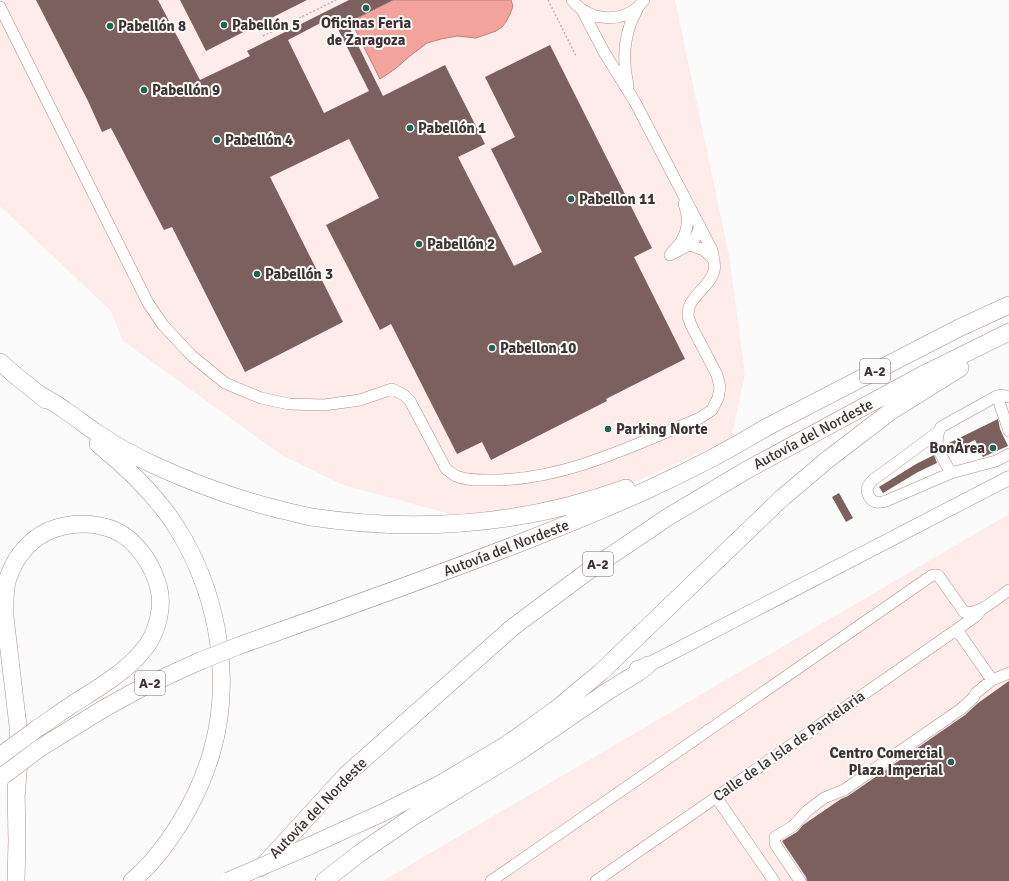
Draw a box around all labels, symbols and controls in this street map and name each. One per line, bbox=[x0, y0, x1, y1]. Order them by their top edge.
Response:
marker: Oficinas Feria de Zaragoza bbox=[361, 3, 371, 13]
place label: Oficinas Feria de Zaragoza bbox=[321, 14, 411, 49]
place label: Pabellón 5 bbox=[232, 16, 300, 34]
place label: Pabellón 8 bbox=[118, 17, 186, 35]
marker: Pabellón 5 bbox=[219, 20, 229, 30]
marker: Pabellón 8 bbox=[105, 21, 115, 31]
place label: Pabellón 9 bbox=[152, 81, 220, 99]
marker: Pabellón 9 bbox=[139, 85, 149, 95]
place label: Pabellón 1 bbox=[418, 119, 486, 137]
marker: Pabellón 1 bbox=[405, 123, 415, 133]
place label: Pabellón 4 bbox=[225, 131, 293, 149]
marker: Pabellón 4 bbox=[212, 135, 222, 145]
place label: Pabellon 11 bbox=[579, 190, 655, 208]
marker: Pabellon 11 bbox=[566, 194, 576, 204]
place label: Pabellón 2 bbox=[427, 235, 495, 253]
marker: Pabellón 2 bbox=[414, 239, 424, 249]
place label: Pabellón 3 bbox=[265, 265, 333, 283]
marker: Pabellón 3 bbox=[252, 269, 262, 279]
place label: Pabellon 10 bbox=[500, 339, 576, 357]
marker: Pabellon 10 bbox=[487, 343, 497, 353]
road number: A-2 bbox=[860, 359, 890, 383]
street label: Autovía del Nordeste bbox=[750, 395, 876, 473]
place label: Parking Norte bbox=[616, 420, 708, 438]
marker: Parking Norte bbox=[603, 424, 613, 434]
place label: BonÀrea bbox=[929, 438, 985, 457]
marker: BonÀrea bbox=[988, 443, 998, 453]
street label: Autovía del Nordeste bbox=[441, 516, 571, 580]
road number: A-2 bbox=[583, 552, 613, 576]
road number: A-2 bbox=[135, 671, 165, 695]
street label: Calle de la Isla de Pantelaria bbox=[710, 687, 868, 805]
place label: Centro Comercial Plaza Imperial bbox=[829, 744, 943, 779]
street label: Autovía del Nordeste bbox=[265, 754, 371, 862]
marker: Centro Comercial Plaza Imperial bbox=[946, 757, 956, 767]

